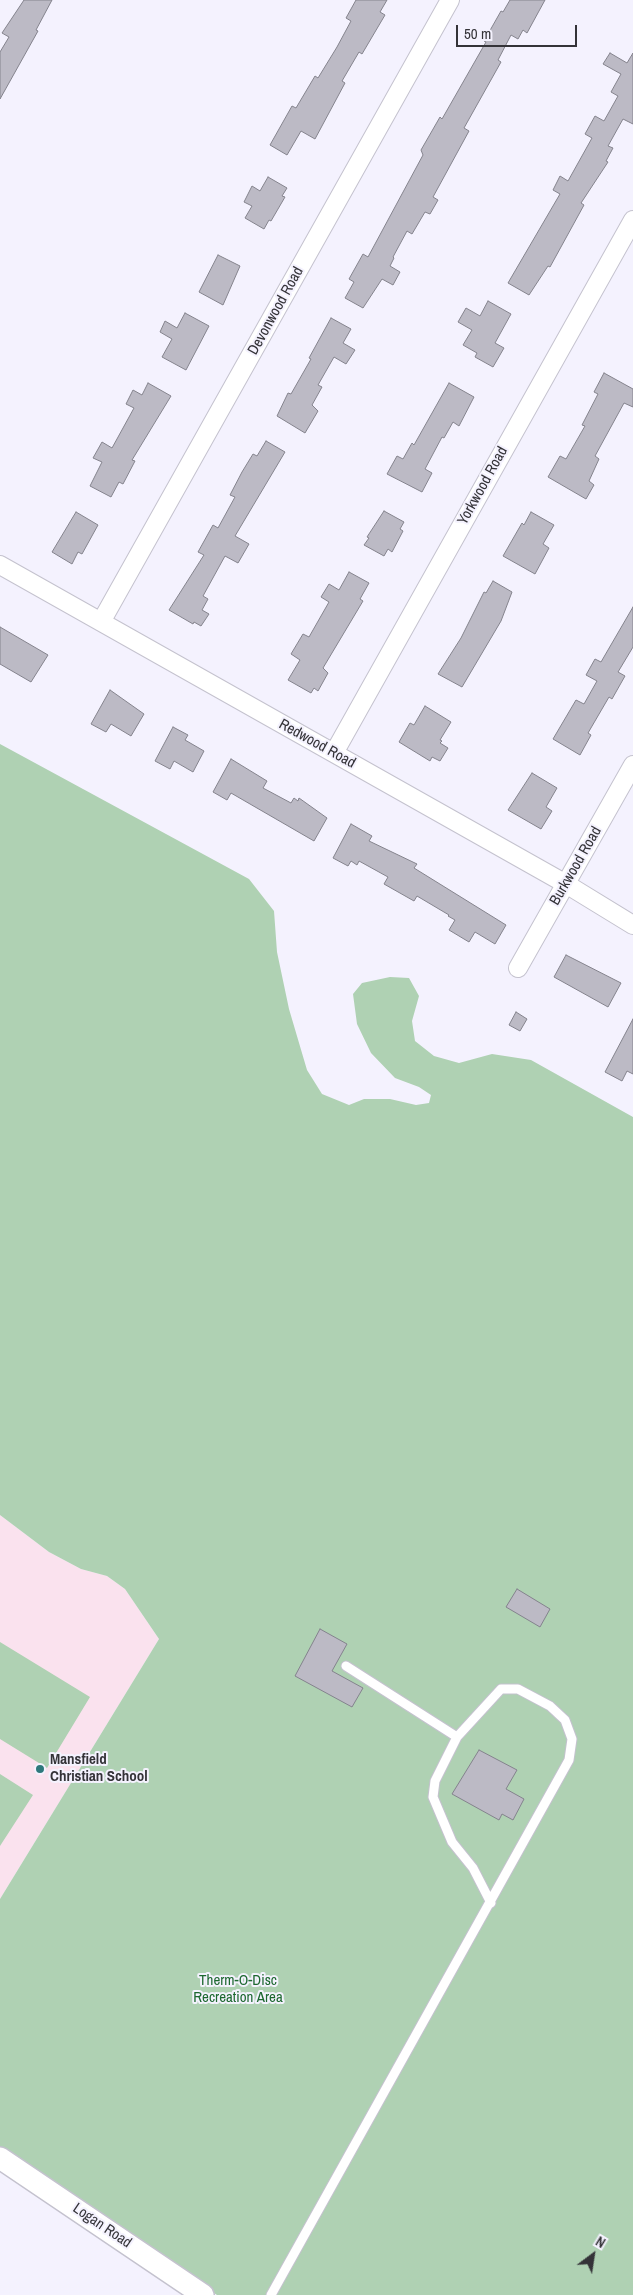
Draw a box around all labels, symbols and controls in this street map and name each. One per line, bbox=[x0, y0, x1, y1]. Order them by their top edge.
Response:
scale bar bbox=[458, 15, 579, 47]
text: 50 m bbox=[464, 23, 491, 44]
street label: Devonwood Road bbox=[244, 264, 308, 358]
street label: Yorkwood Road bbox=[454, 444, 512, 528]
street label: Redwood Road bbox=[276, 716, 358, 772]
street label: Burkwood Road bbox=[546, 824, 606, 908]
place label: Mansfield Christian School bbox=[50, 1751, 148, 1786]
marker: Mansfield Christian School bbox=[34, 1763, 46, 1775]
park label: Therm-O-Disc Recreation Area bbox=[193, 1972, 283, 2007]
street label: Logan Road bbox=[69, 2200, 135, 2252]
north arrow bbox=[568, 2230, 618, 2280]
text: N bbox=[593, 2232, 609, 2252]

